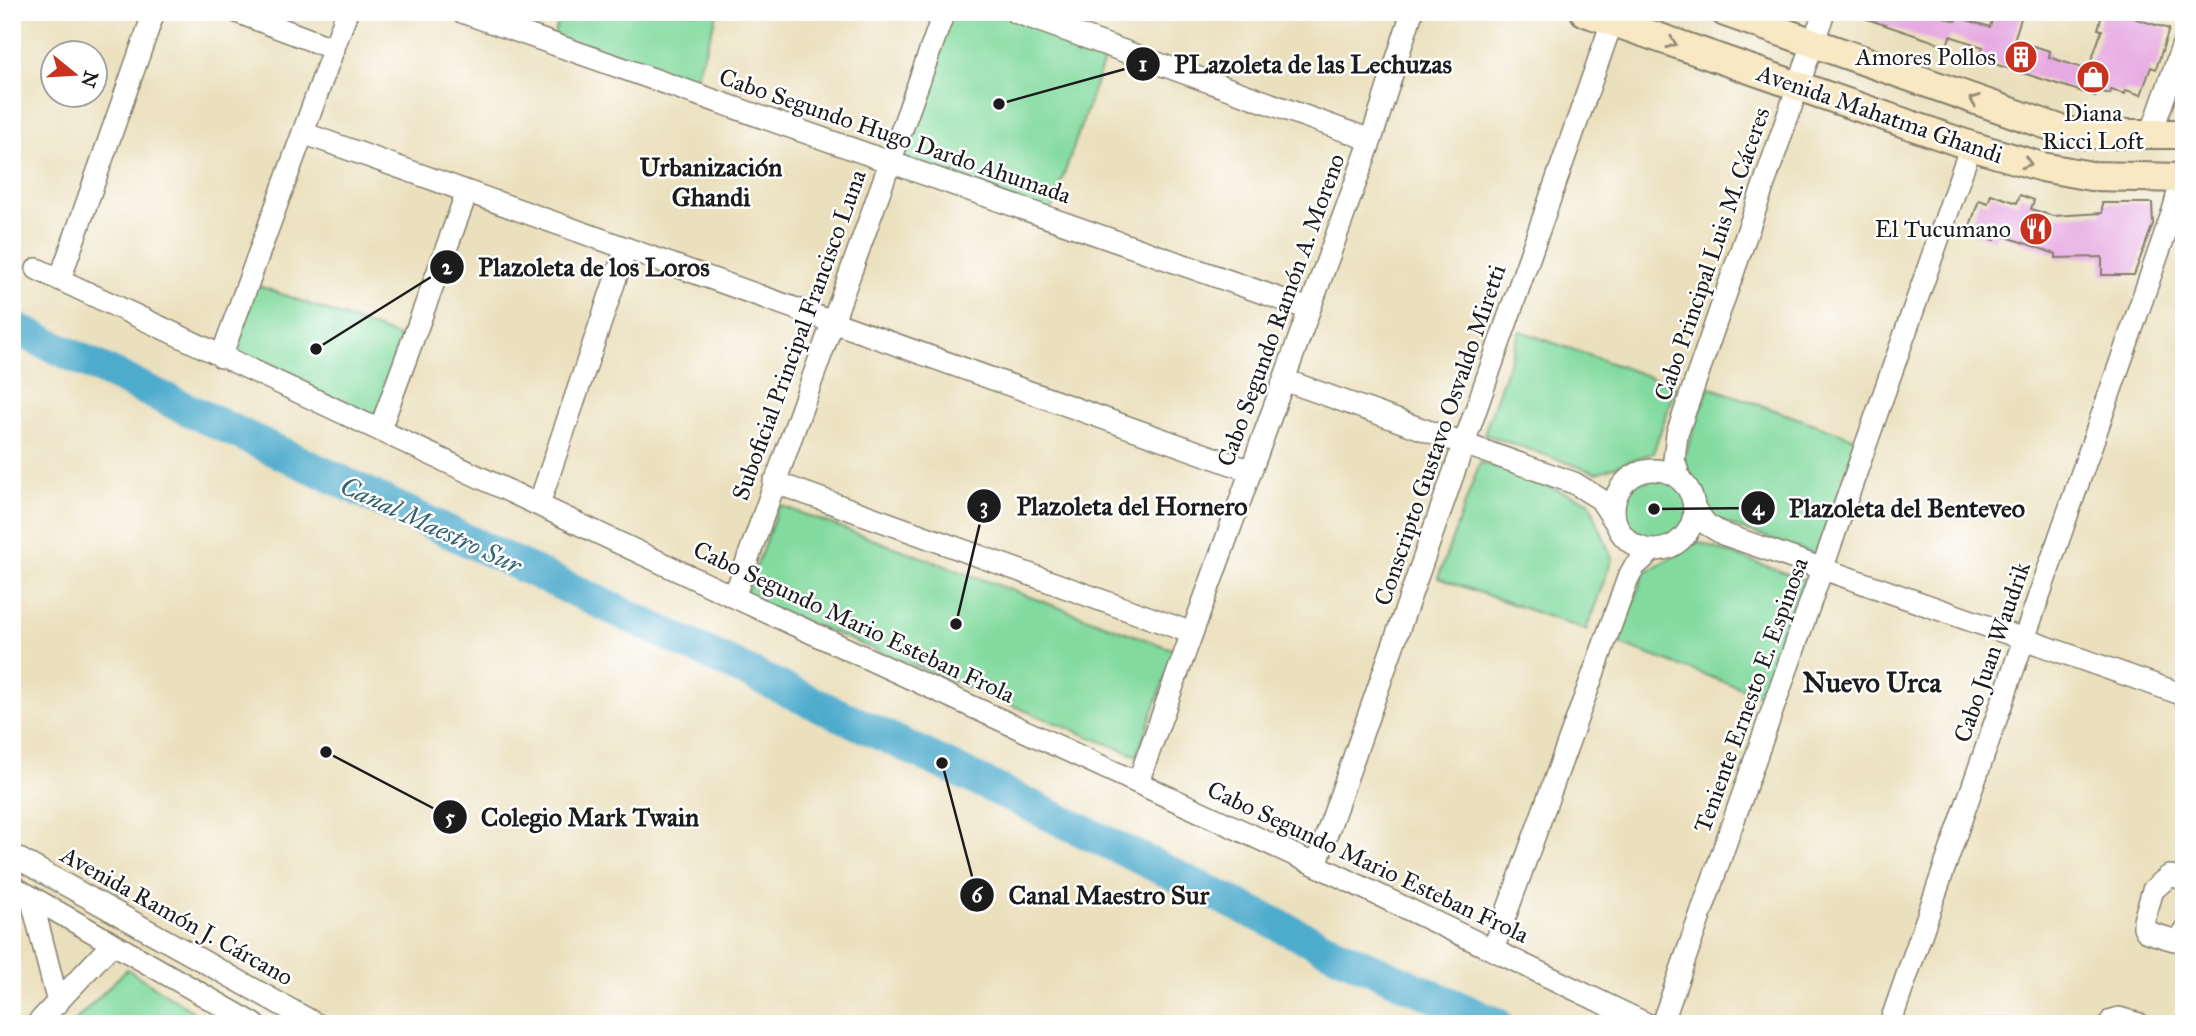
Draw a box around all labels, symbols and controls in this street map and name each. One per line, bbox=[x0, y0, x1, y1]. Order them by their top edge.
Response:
one-way arrow bbox=[1666, 35, 1678, 49]
north arrow bbox=[38, 38, 108, 108]
building icon: Amores Pollos bbox=[2002, 38, 2040, 76]
callout: PLazoleta de las Lechuzas bbox=[1125, 41, 1466, 88]
place label: Amores Pollos bbox=[1855, 42, 1996, 72]
text: PLazoleta de las Lechuzas bbox=[1174, 48, 1453, 80]
text: 1 bbox=[1139, 51, 1147, 77]
street label: Avenida Mahatma Ghandi bbox=[1752, 57, 2007, 170]
shop icon: Diana Ricci Loft bbox=[2074, 58, 2112, 96]
street label: Cabo Segundo Hugo Dardo Ahumada bbox=[715, 62, 1076, 211]
text: N bbox=[76, 68, 103, 90]
one-way arrow bbox=[1968, 94, 1980, 108]
place label: Diana Ricci Loft bbox=[2042, 98, 2144, 156]
street label: Cabo Principal Luis M. Cáceres bbox=[1648, 103, 1776, 405]
street label: Cabo Segundo Ramón A. Moreno bbox=[1210, 149, 1352, 471]
district label: Urbanización Ghandi bbox=[640, 151, 782, 213]
one-way arrow bbox=[2021, 154, 2033, 169]
street label: Suboficial Principal Francisco Luna bbox=[725, 165, 873, 504]
restaurant icon: El Tucumano bbox=[2017, 210, 2055, 248]
place label: El Tucumano bbox=[1875, 214, 2011, 244]
callout: Plazoleta de los Loros bbox=[429, 243, 724, 290]
text: Plazoleta de los Loros bbox=[478, 251, 710, 283]
text: 2 bbox=[442, 254, 453, 280]
street label: Conscripto Gustavo Osvaldo Miretti bbox=[1367, 260, 1513, 609]
water label: Canal Maestro Sur bbox=[335, 469, 528, 581]
callout: Plazoleta del Hornero bbox=[967, 482, 1261, 529]
callout: Plazoleta del Benteveo bbox=[1740, 484, 2039, 531]
text: Plazoleta del Hornero bbox=[1016, 490, 1248, 522]
text: Plazoleta del Benteveo bbox=[1789, 492, 2025, 524]
text: 3 bbox=[980, 493, 988, 519]
text: 4 bbox=[1752, 495, 1765, 521]
street label: Cabo Segundo Mario Esteban Frola bbox=[689, 534, 1020, 710]
street label: Teniente Ernesto E. Espinosa bbox=[1687, 553, 1815, 837]
street label: Cabo Juan Waudrik bbox=[1947, 557, 2037, 746]
district label: Nuevo Urca bbox=[1803, 665, 1943, 700]
street label: Cabo Segundo Mario Esteban Frola bbox=[1203, 774, 1534, 950]
callout: Colegio Mark Twain bbox=[432, 793, 713, 840]
text: Colegio Mark Twain bbox=[481, 801, 699, 834]
text: 5 bbox=[445, 804, 455, 830]
street label: Avenida Ramón J. Cárcano bbox=[55, 839, 298, 992]
callout: Canal Maestro Sur bbox=[959, 871, 1223, 918]
text: Canal Maestro Sur bbox=[1009, 879, 1211, 911]
text: 6 bbox=[972, 882, 984, 908]

